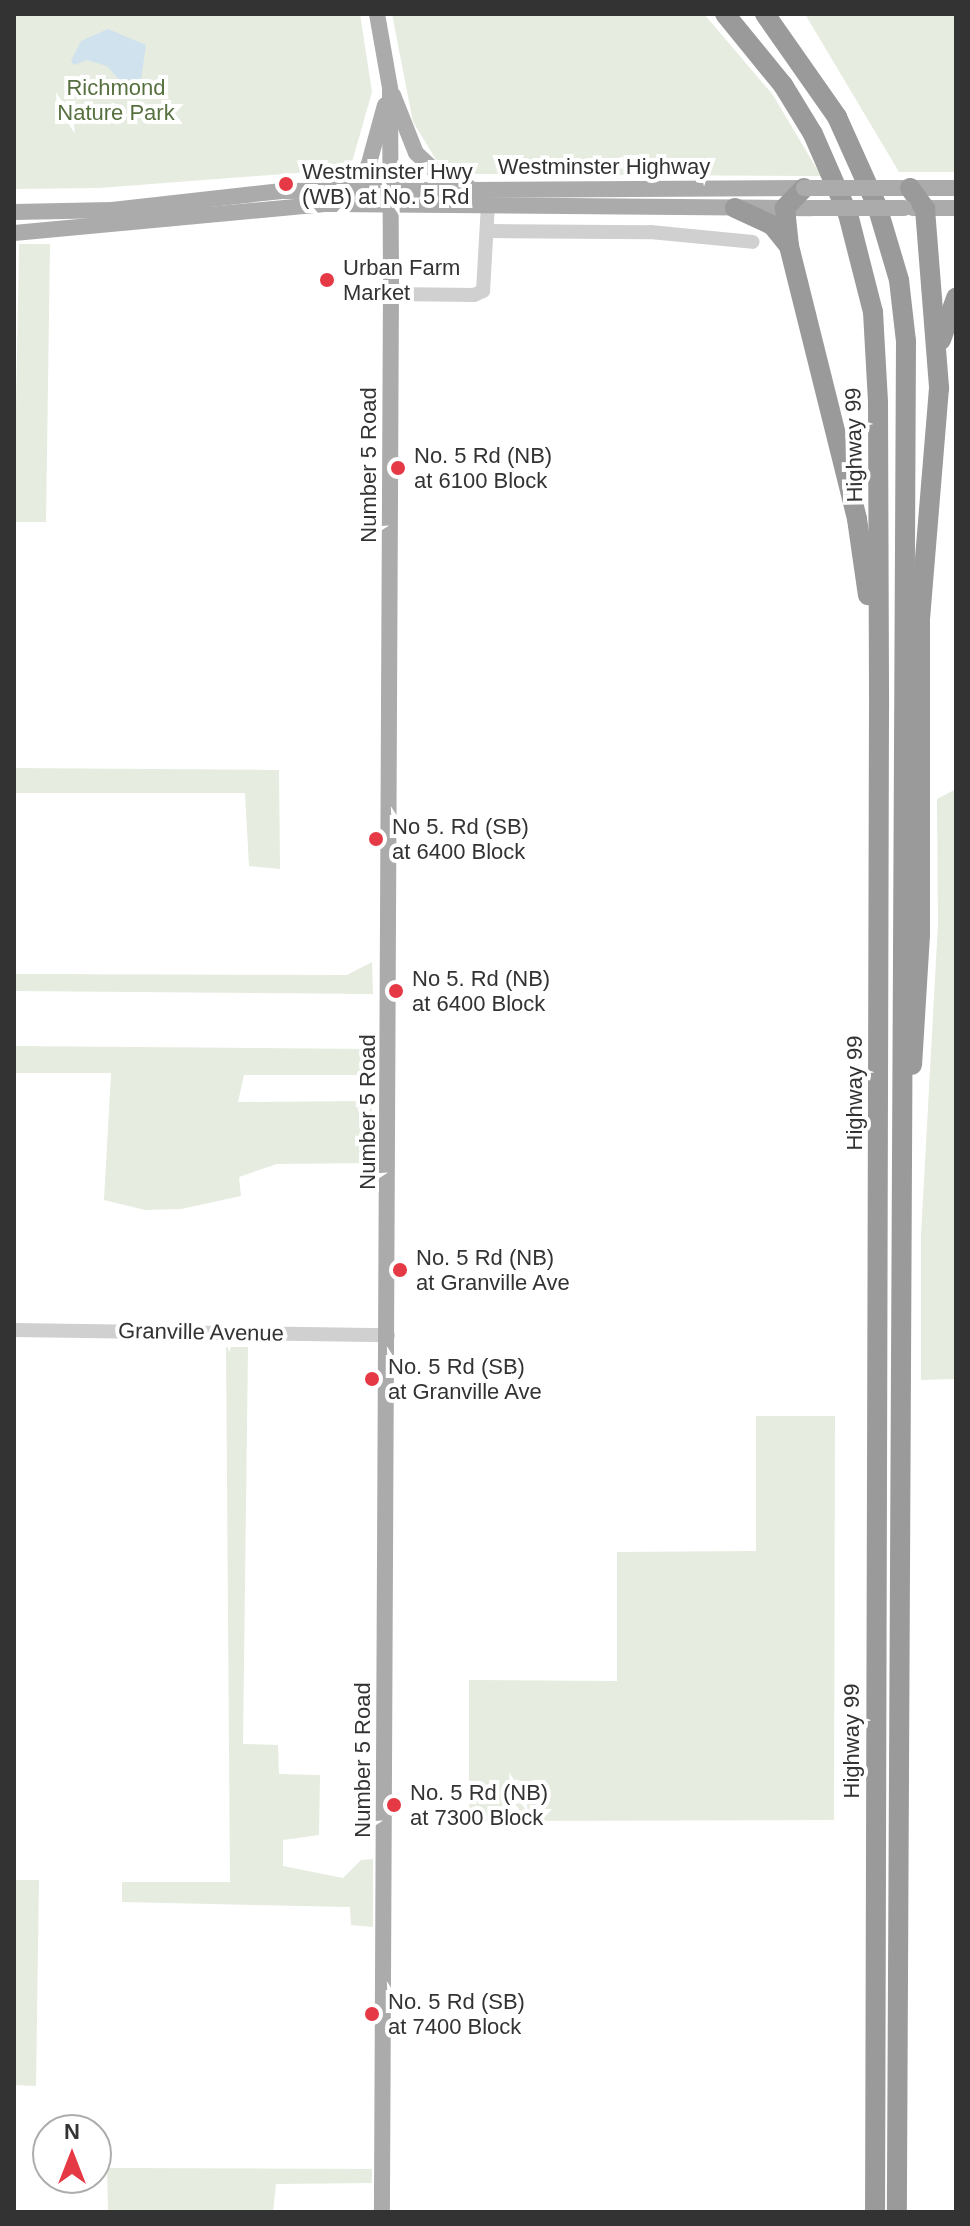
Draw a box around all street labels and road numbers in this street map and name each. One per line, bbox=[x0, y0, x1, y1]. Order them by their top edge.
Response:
street label: Westminster Highway bbox=[498, 154, 710, 180]
street label: Number 5 Road bbox=[356, 387, 382, 543]
street label: Highway 99 bbox=[840, 387, 868, 503]
street label: Number 5 Road bbox=[355, 1034, 381, 1190]
street label: Highway 99 bbox=[842, 1036, 868, 1150]
street label: Granville Avenue bbox=[117, 1317, 285, 1347]
street label: Number 5 Road bbox=[350, 1682, 376, 1838]
street label: Highway 99 bbox=[839, 1684, 865, 1798]

